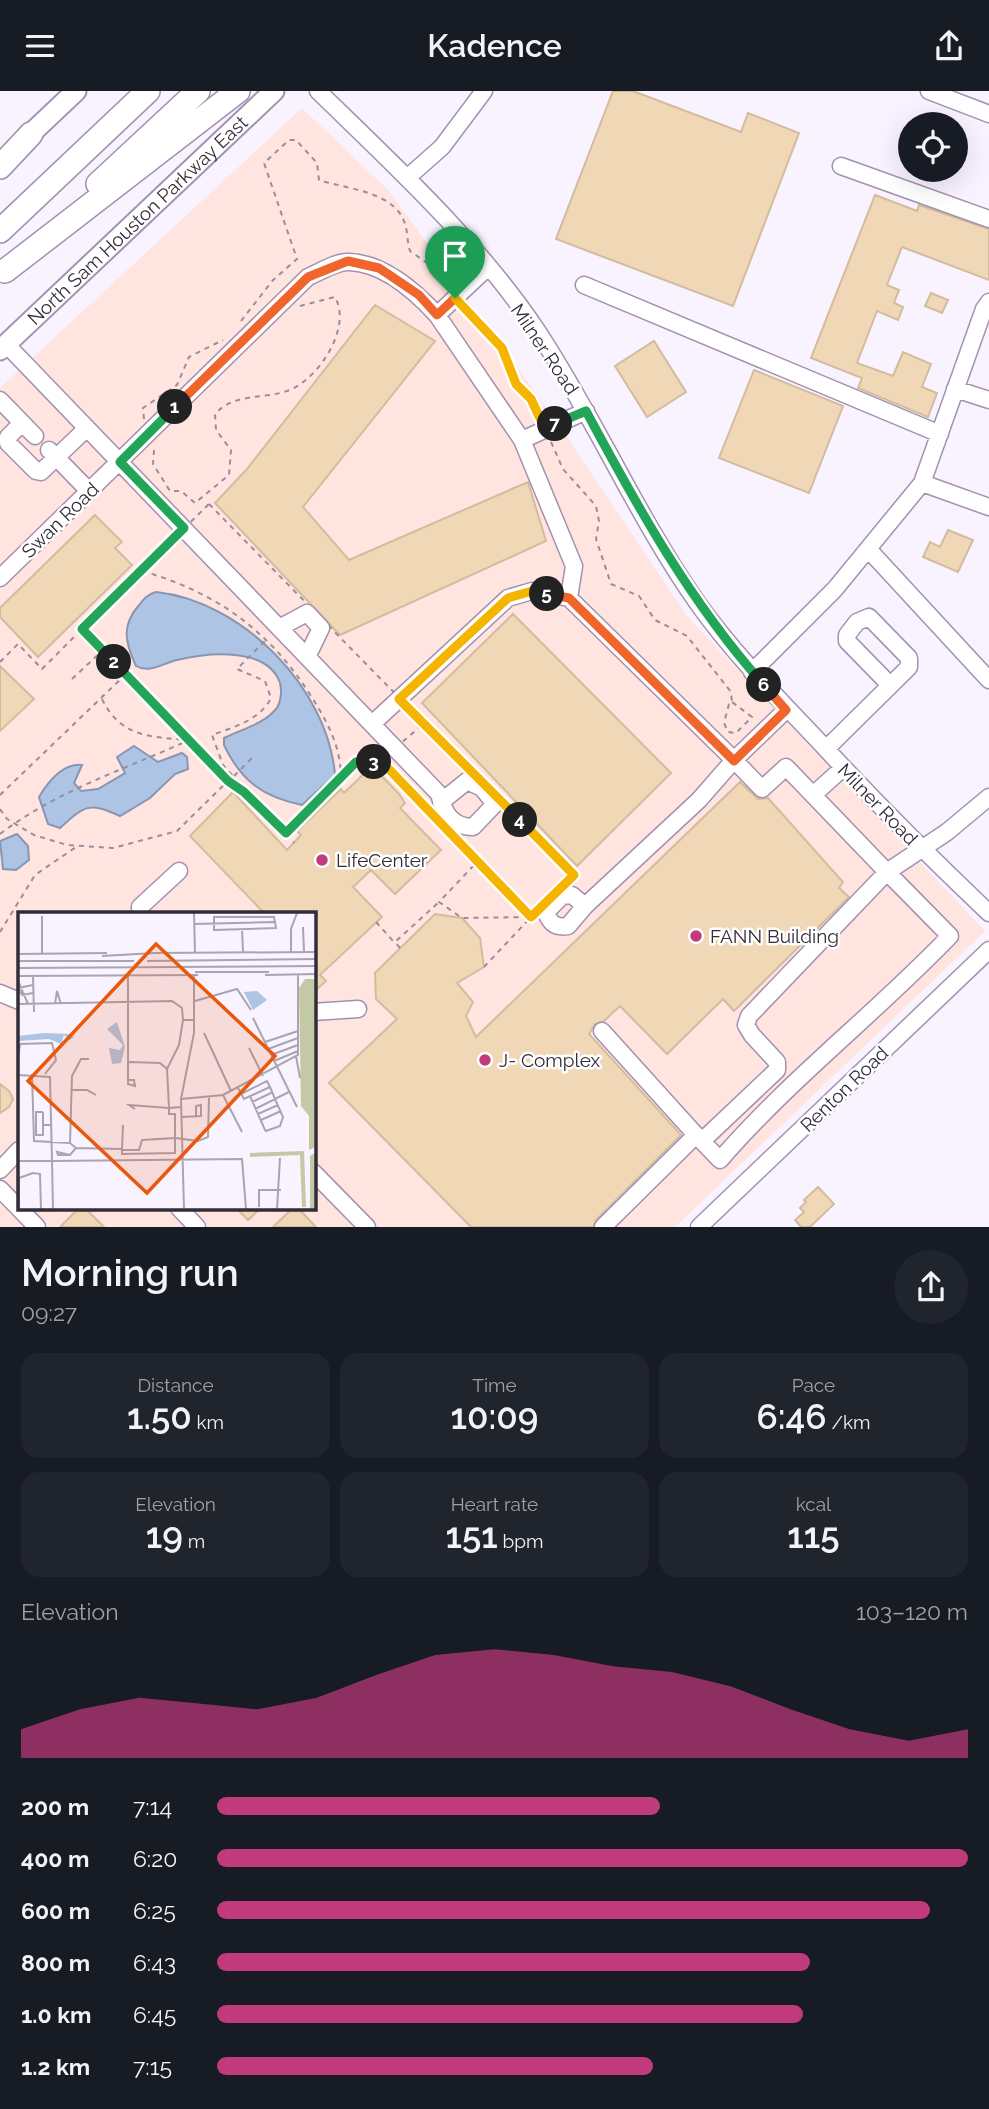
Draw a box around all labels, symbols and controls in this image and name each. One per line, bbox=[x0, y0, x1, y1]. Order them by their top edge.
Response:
icon: menu bbox=[21, 27, 59, 65]
text: Kadence bbox=[427, 27, 562, 64]
icon: share bbox=[930, 27, 968, 65]
street label: North Sam Houston Parkway East bbox=[23, 111, 252, 329]
map controls bbox=[898, 112, 968, 182]
button: locate bbox=[898, 112, 968, 182]
pin bbox=[425, 226, 485, 298]
icon: arrive bbox=[436, 237, 474, 275]
street label: Milner Road bbox=[507, 299, 583, 399]
pin: 1 bbox=[158, 389, 192, 425]
text: 1 bbox=[170, 395, 179, 417]
pin: 7 bbox=[538, 407, 572, 441]
text: 7 bbox=[549, 412, 560, 434]
street label: Swan Road bbox=[17, 478, 103, 562]
pin: 5 bbox=[530, 577, 564, 611]
text: 5 bbox=[541, 582, 552, 604]
pin: 2 bbox=[96, 645, 132, 679]
text: 2 bbox=[108, 650, 119, 672]
pin: 6 bbox=[746, 667, 782, 703]
text: 6 bbox=[758, 673, 769, 695]
pin: 3 bbox=[356, 745, 392, 779]
text: 3 bbox=[368, 750, 379, 772]
street label: Milner Road bbox=[834, 759, 922, 849]
pin: 4 bbox=[503, 803, 538, 837]
text: 4 bbox=[514, 808, 525, 830]
place label: LifeCenter bbox=[336, 849, 428, 871]
marker: LifeCenter bbox=[314, 852, 330, 868]
inset map bbox=[18, 912, 315, 1209]
place label: FANN Building bbox=[710, 925, 839, 947]
marker: FANN Building bbox=[688, 928, 704, 944]
street label: Renton Road bbox=[796, 1042, 892, 1136]
place label: J- Complex bbox=[499, 1049, 600, 1071]
marker: J- Complex bbox=[477, 1052, 493, 1068]
text: Morning run bbox=[21, 1250, 239, 1295]
button: share bbox=[894, 1250, 968, 1324]
text: 09:27 bbox=[21, 1299, 77, 1326]
text: Distance bbox=[137, 1374, 214, 1396]
text: Time bbox=[472, 1374, 517, 1396]
text: Pace bbox=[792, 1374, 835, 1396]
text: 1.50 bbox=[127, 1396, 192, 1437]
text: 10:09 bbox=[451, 1396, 538, 1437]
text: 6:46 bbox=[757, 1396, 827, 1437]
text: km bbox=[192, 1411, 224, 1433]
text: /km bbox=[827, 1411, 870, 1433]
text: Elevation bbox=[135, 1493, 216, 1515]
text: Heart rate bbox=[451, 1493, 538, 1515]
text: kcal bbox=[796, 1493, 831, 1515]
text: 19 bbox=[146, 1515, 183, 1556]
text: 151 bbox=[445, 1515, 498, 1556]
text: 115 bbox=[787, 1515, 840, 1556]
text: m bbox=[183, 1530, 205, 1552]
text: bpm bbox=[498, 1530, 544, 1552]
text: Elevation bbox=[21, 1598, 119, 1625]
text: 103–120 m bbox=[856, 1598, 968, 1625]
text: 200 m bbox=[21, 1793, 89, 1820]
text: 7:14 bbox=[133, 1793, 172, 1820]
text: 400 m bbox=[21, 1845, 89, 1872]
text: 6:20 bbox=[133, 1845, 177, 1872]
text: 600 m bbox=[21, 1897, 90, 1924]
text: 6:25 bbox=[133, 1897, 176, 1924]
text: 800 m bbox=[21, 1949, 90, 1976]
text: 6:43 bbox=[133, 1949, 176, 1976]
text: 1.0 km bbox=[21, 2001, 91, 2028]
text: 6:45 bbox=[133, 2001, 176, 2028]
text: 1.2 km bbox=[21, 2053, 90, 2080]
text: 7:15 bbox=[133, 2053, 172, 2080]

